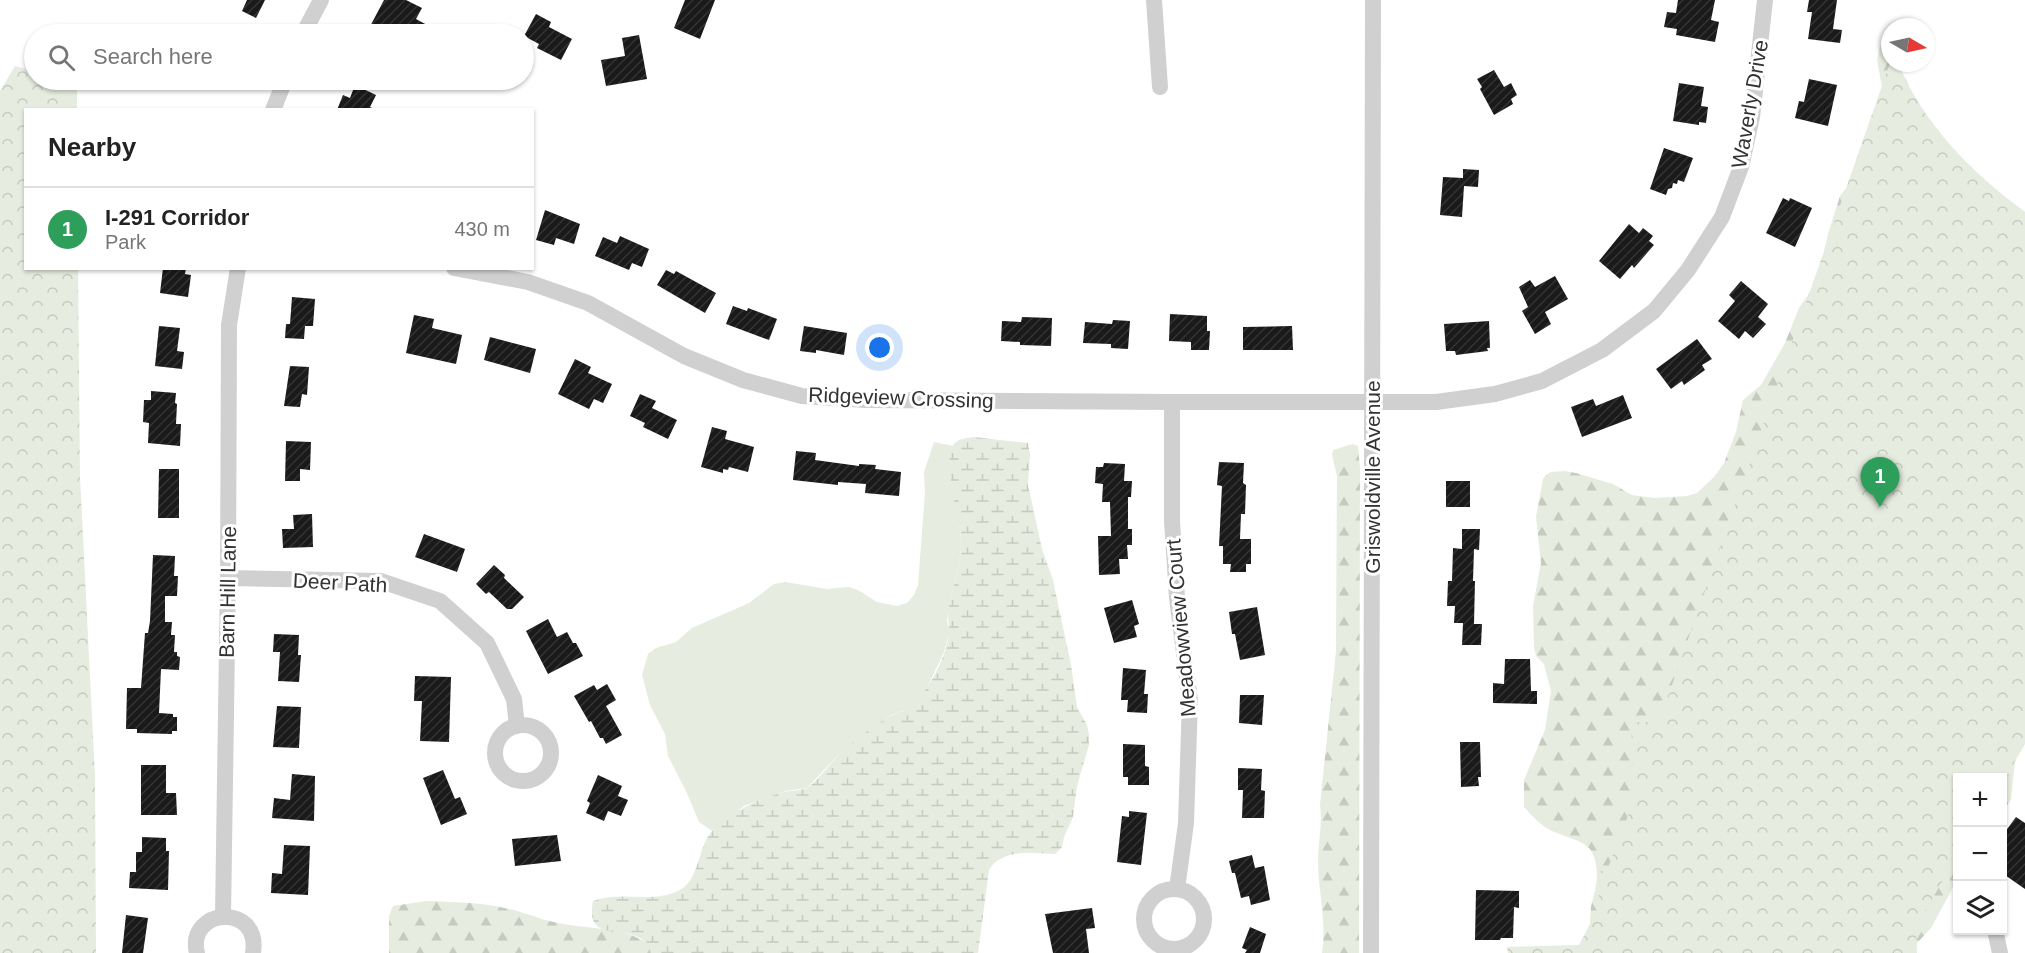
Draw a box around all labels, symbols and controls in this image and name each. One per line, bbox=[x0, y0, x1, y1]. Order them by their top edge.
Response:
north arrow bbox=[1881, 18, 1935, 72]
search box bbox=[24, 24, 534, 90]
street label: Waverly Drive bbox=[1727, 38, 1772, 170]
icon: search bbox=[45, 41, 78, 74]
text: Search here bbox=[93, 44, 213, 69]
text: Nearby bbox=[48, 132, 136, 162]
text: I-291 Corridor bbox=[105, 205, 249, 230]
text: 1 bbox=[62, 218, 73, 240]
text: 430 m bbox=[454, 218, 510, 240]
text: Park bbox=[105, 231, 146, 253]
your location bbox=[865, 333, 894, 362]
street label: Griswoldville Avenue bbox=[1361, 380, 1384, 574]
street label: Ridgeview Crossing bbox=[808, 383, 994, 412]
pin: 1 bbox=[1860, 458, 1900, 507]
street label: Barn Hill Lane bbox=[215, 526, 240, 658]
street label: Meadowview Court bbox=[1161, 538, 1200, 718]
street label: Deer Path bbox=[292, 569, 388, 596]
map controls bbox=[1953, 773, 2007, 935]
button: + bbox=[1953, 773, 2007, 827]
button: − bbox=[1953, 827, 2007, 881]
button: layers bbox=[1953, 881, 2007, 935]

